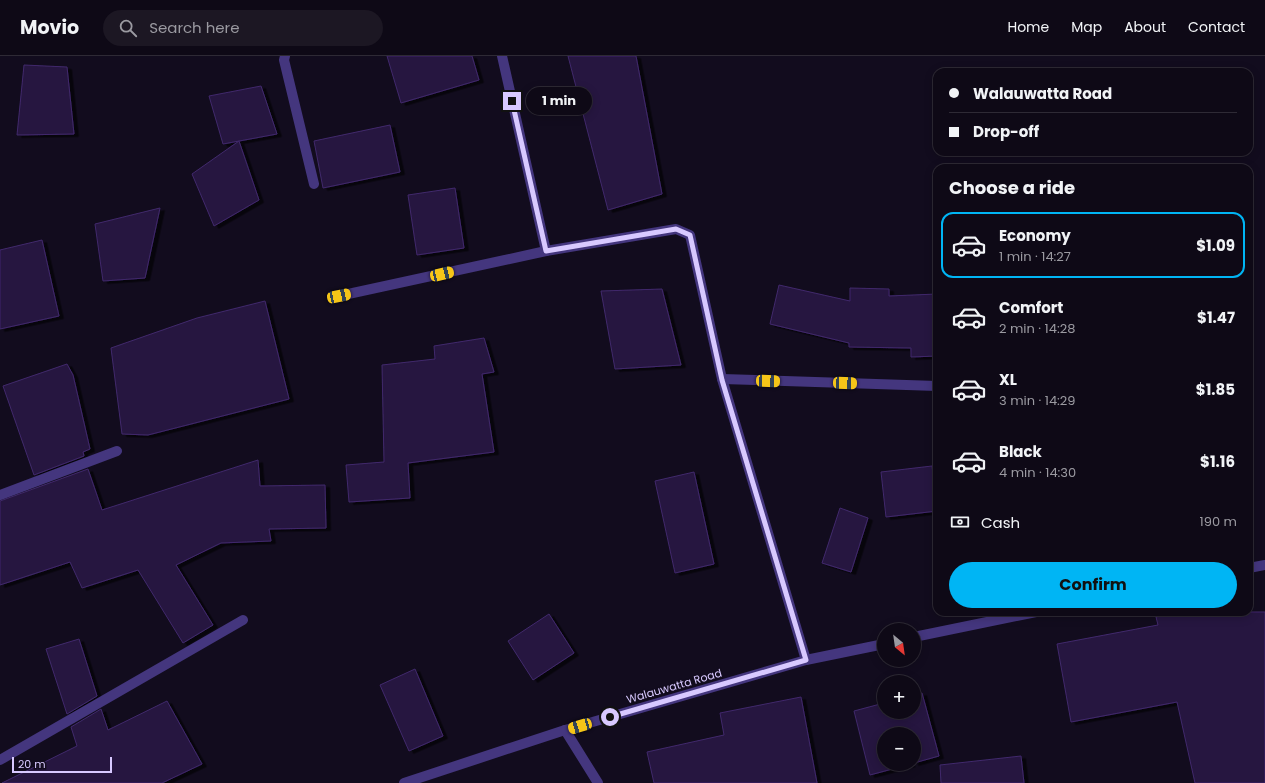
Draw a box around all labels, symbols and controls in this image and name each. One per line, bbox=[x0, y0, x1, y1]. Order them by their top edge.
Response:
search box bbox=[103, 10, 383, 46]
text: Movio bbox=[20, 14, 79, 41]
icon: search bbox=[117, 17, 139, 39]
text: Search here bbox=[149, 17, 240, 38]
text: Home bbox=[1007, 17, 1049, 37]
text: Map bbox=[1071, 17, 1102, 37]
text: About bbox=[1124, 17, 1166, 37]
text: Contact bbox=[1188, 17, 1245, 37]
text: Walauwatta Road bbox=[973, 83, 1112, 104]
callout: 1 min bbox=[526, 87, 592, 115]
text: 1 min bbox=[542, 91, 576, 110]
route end bbox=[503, 92, 521, 110]
text: Drop-off bbox=[973, 121, 1039, 142]
text: Choose a ride bbox=[949, 175, 1075, 200]
text: Economy bbox=[999, 225, 1071, 246]
icon: car bbox=[951, 227, 987, 263]
text: $1.09 bbox=[1196, 235, 1235, 256]
text: 1 min · 14:27 bbox=[999, 247, 1071, 266]
car bbox=[429, 265, 455, 283]
car bbox=[326, 288, 352, 304]
text: Comfort bbox=[999, 297, 1063, 318]
icon: car bbox=[951, 299, 987, 335]
text: $1.47 bbox=[1197, 307, 1235, 328]
text: 2 min · 14:28 bbox=[999, 319, 1075, 338]
text: XL bbox=[999, 369, 1017, 390]
icon: car bbox=[951, 371, 987, 407]
car bbox=[756, 375, 780, 387]
car bbox=[833, 377, 857, 389]
text: $1.85 bbox=[1196, 379, 1235, 400]
text: 3 min · 14:29 bbox=[999, 391, 1076, 410]
text: Black bbox=[999, 441, 1042, 462]
icon: car bbox=[951, 443, 987, 479]
text: $1.16 bbox=[1200, 451, 1235, 472]
text: 4 min · 14:30 bbox=[999, 463, 1076, 482]
icon: cash bbox=[949, 511, 971, 533]
text: Cash bbox=[981, 512, 1020, 533]
text: 190 m bbox=[1200, 512, 1237, 531]
button: Confirm bbox=[949, 562, 1237, 608]
north arrow bbox=[877, 623, 921, 667]
map controls bbox=[877, 623, 921, 771]
street label: Walauwatta Road bbox=[624, 665, 724, 707]
button: + bbox=[877, 675, 921, 719]
route start bbox=[601, 708, 619, 726]
car bbox=[567, 717, 593, 735]
button: − bbox=[877, 727, 921, 771]
scale bar bbox=[12, 755, 112, 774]
text: 20 m bbox=[18, 756, 46, 772]

